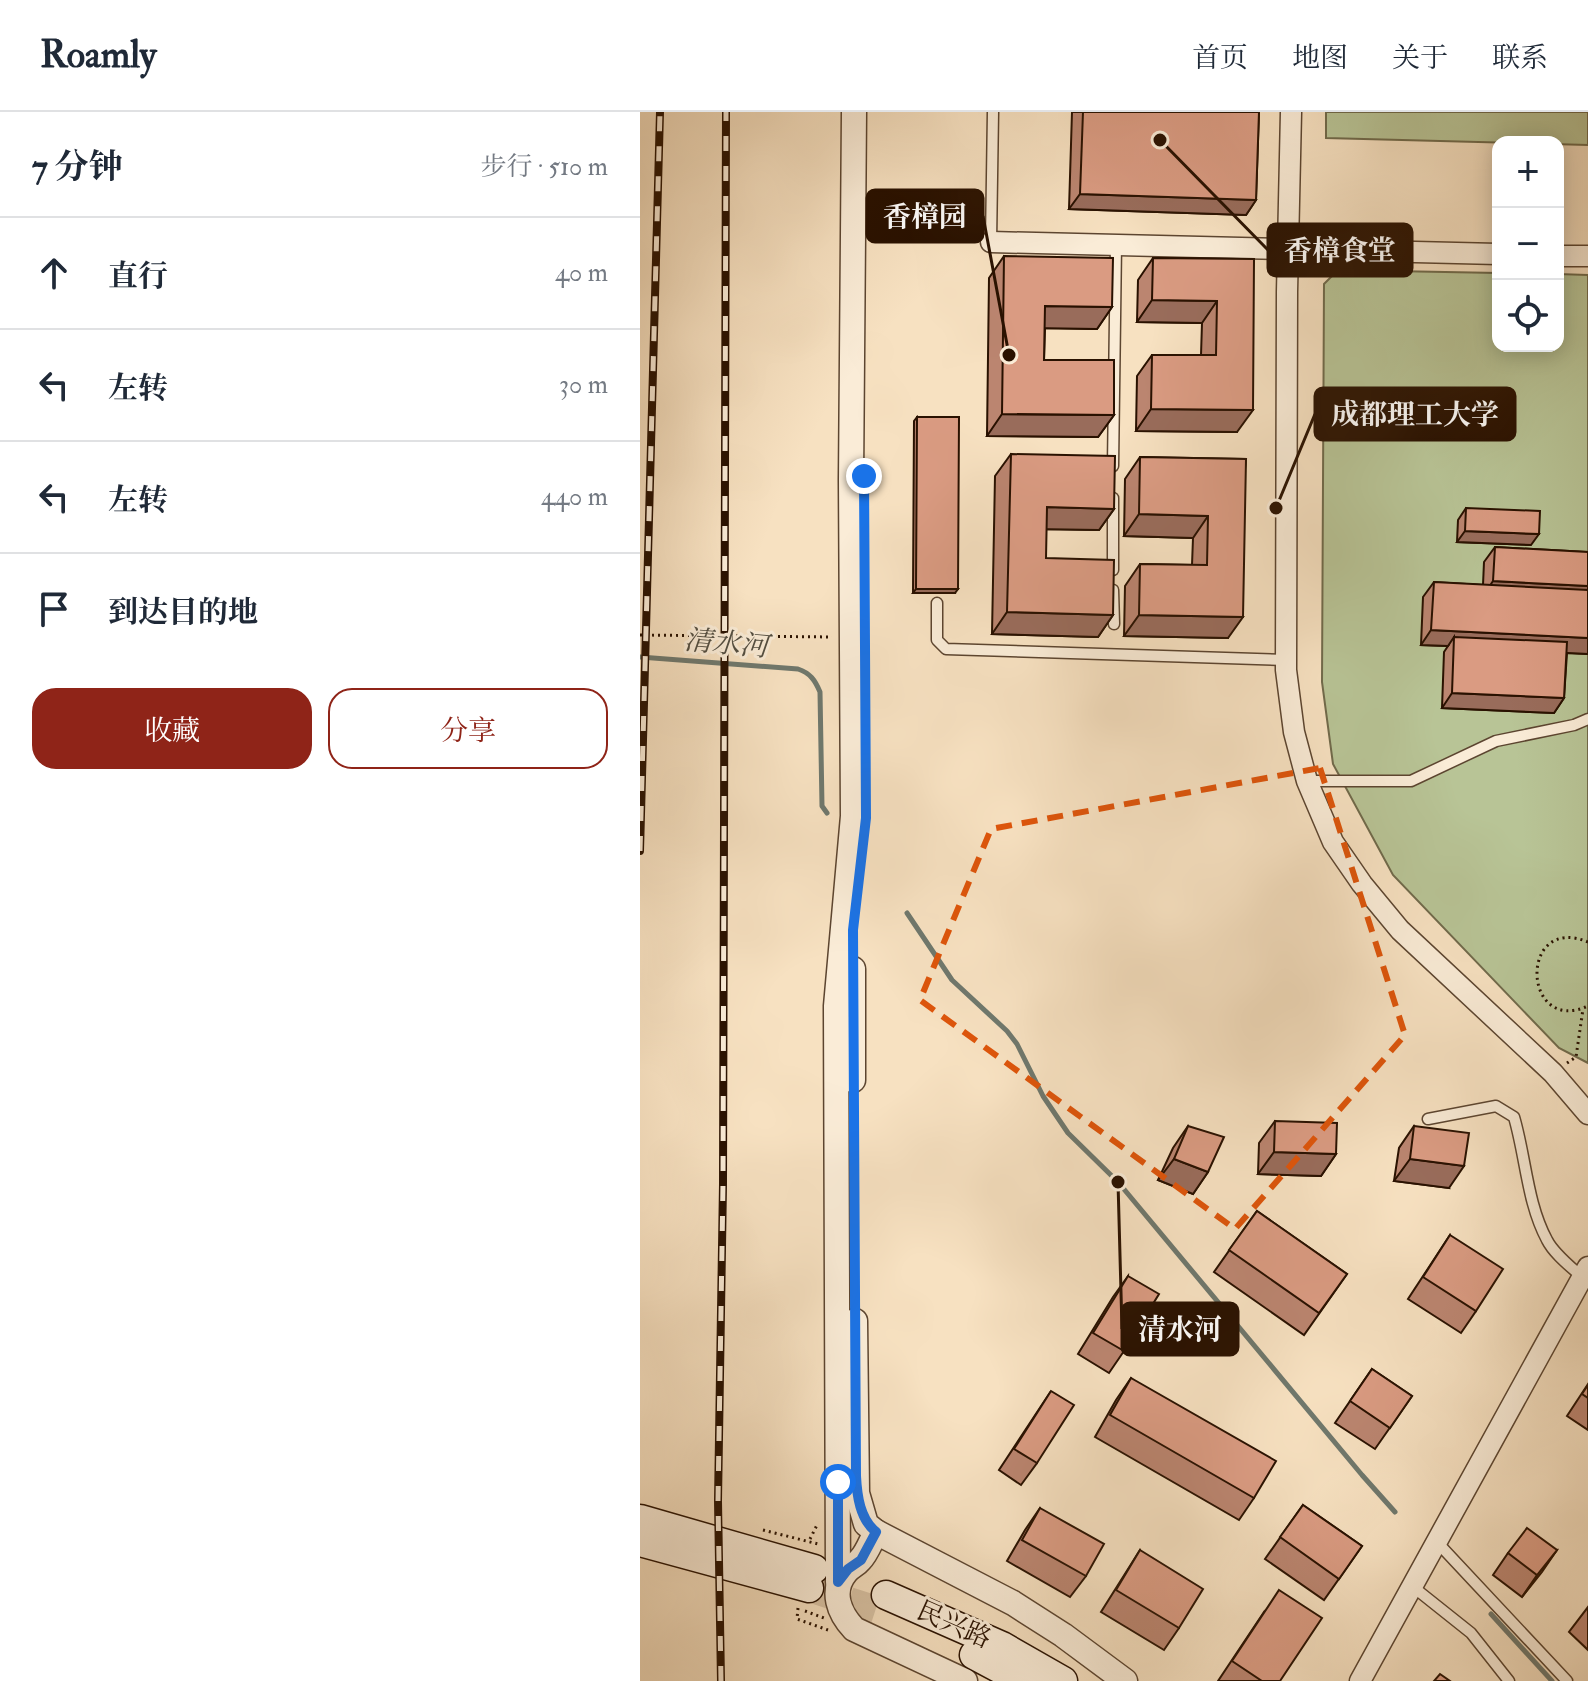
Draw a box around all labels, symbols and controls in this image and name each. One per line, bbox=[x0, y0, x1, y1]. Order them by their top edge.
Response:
text: Roamly bbox=[40, 31, 157, 79]
text: 首页 bbox=[1192, 41, 1248, 76]
text: 地图 bbox=[1292, 41, 1348, 76]
text: 关于 bbox=[1392, 41, 1448, 76]
text: 联系 bbox=[1492, 41, 1548, 76]
map controls bbox=[1492, 136, 1564, 352]
button: + bbox=[1492, 136, 1564, 208]
text: 7 分钟 bbox=[32, 146, 123, 189]
text: 步行 · 510 m bbox=[480, 151, 608, 183]
callout: 香樟园 bbox=[867, 190, 983, 242]
text: 香樟园 bbox=[883, 200, 967, 235]
button: − bbox=[1492, 208, 1564, 280]
callout: 香樟食堂 bbox=[1268, 224, 1412, 276]
text: 香樟食堂 bbox=[1284, 234, 1396, 269]
icon: ahead bbox=[32, 251, 76, 295]
text: 40 m bbox=[555, 257, 608, 289]
text: 直行 bbox=[108, 258, 168, 295]
button: locate bbox=[1492, 280, 1564, 352]
icon: left bbox=[32, 363, 76, 407]
text: 30 m bbox=[559, 369, 608, 401]
text: 左转 bbox=[108, 370, 168, 407]
callout: 成都理工大学 bbox=[1315, 388, 1515, 440]
text: 成都理工大学 bbox=[1331, 398, 1499, 433]
route end bbox=[846, 458, 882, 494]
icon: left bbox=[32, 475, 76, 519]
text: 440 m bbox=[541, 481, 608, 513]
text: 左转 bbox=[108, 482, 168, 519]
icon: arrive bbox=[32, 587, 76, 631]
text: 到达目的地 bbox=[108, 594, 258, 631]
water label: 清水河 bbox=[683, 623, 774, 666]
button: 收藏 bbox=[32, 688, 312, 769]
button: 分享 bbox=[328, 688, 608, 769]
callout: 清水河 bbox=[1122, 1303, 1238, 1355]
text: 清水河 bbox=[1138, 1313, 1222, 1348]
route start bbox=[820, 1464, 856, 1500]
street label: 民兴路 bbox=[912, 1595, 996, 1655]

